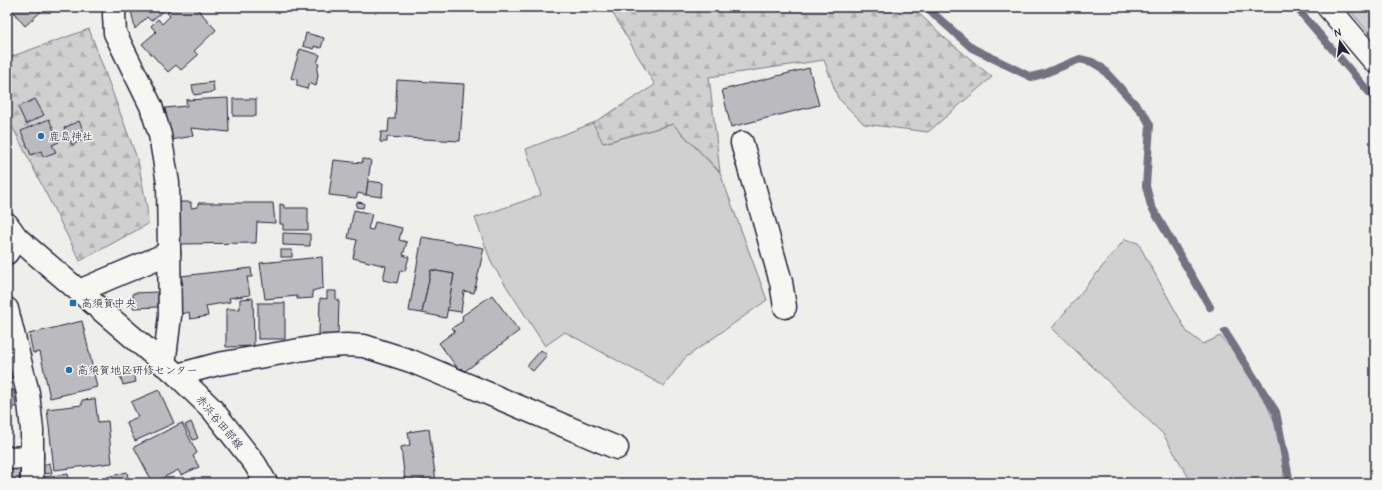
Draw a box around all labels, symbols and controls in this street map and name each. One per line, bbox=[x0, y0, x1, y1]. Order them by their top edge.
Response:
north arrow bbox=[1320, 22, 1360, 62]
text: N bbox=[1333, 26, 1343, 40]
place label: 鹿島神社 bbox=[49, 130, 93, 143]
marker: 鹿島神社 bbox=[36, 131, 46, 141]
place label: 高須賀中央 bbox=[81, 297, 136, 310]
marker: 高須賀中央 bbox=[68, 298, 78, 308]
place label: 高須賀地区研修センター bbox=[77, 364, 198, 377]
marker: 高須賀地区研修センター bbox=[64, 365, 74, 375]
street label: 赤浜谷田部線 bbox=[193, 393, 246, 452]

